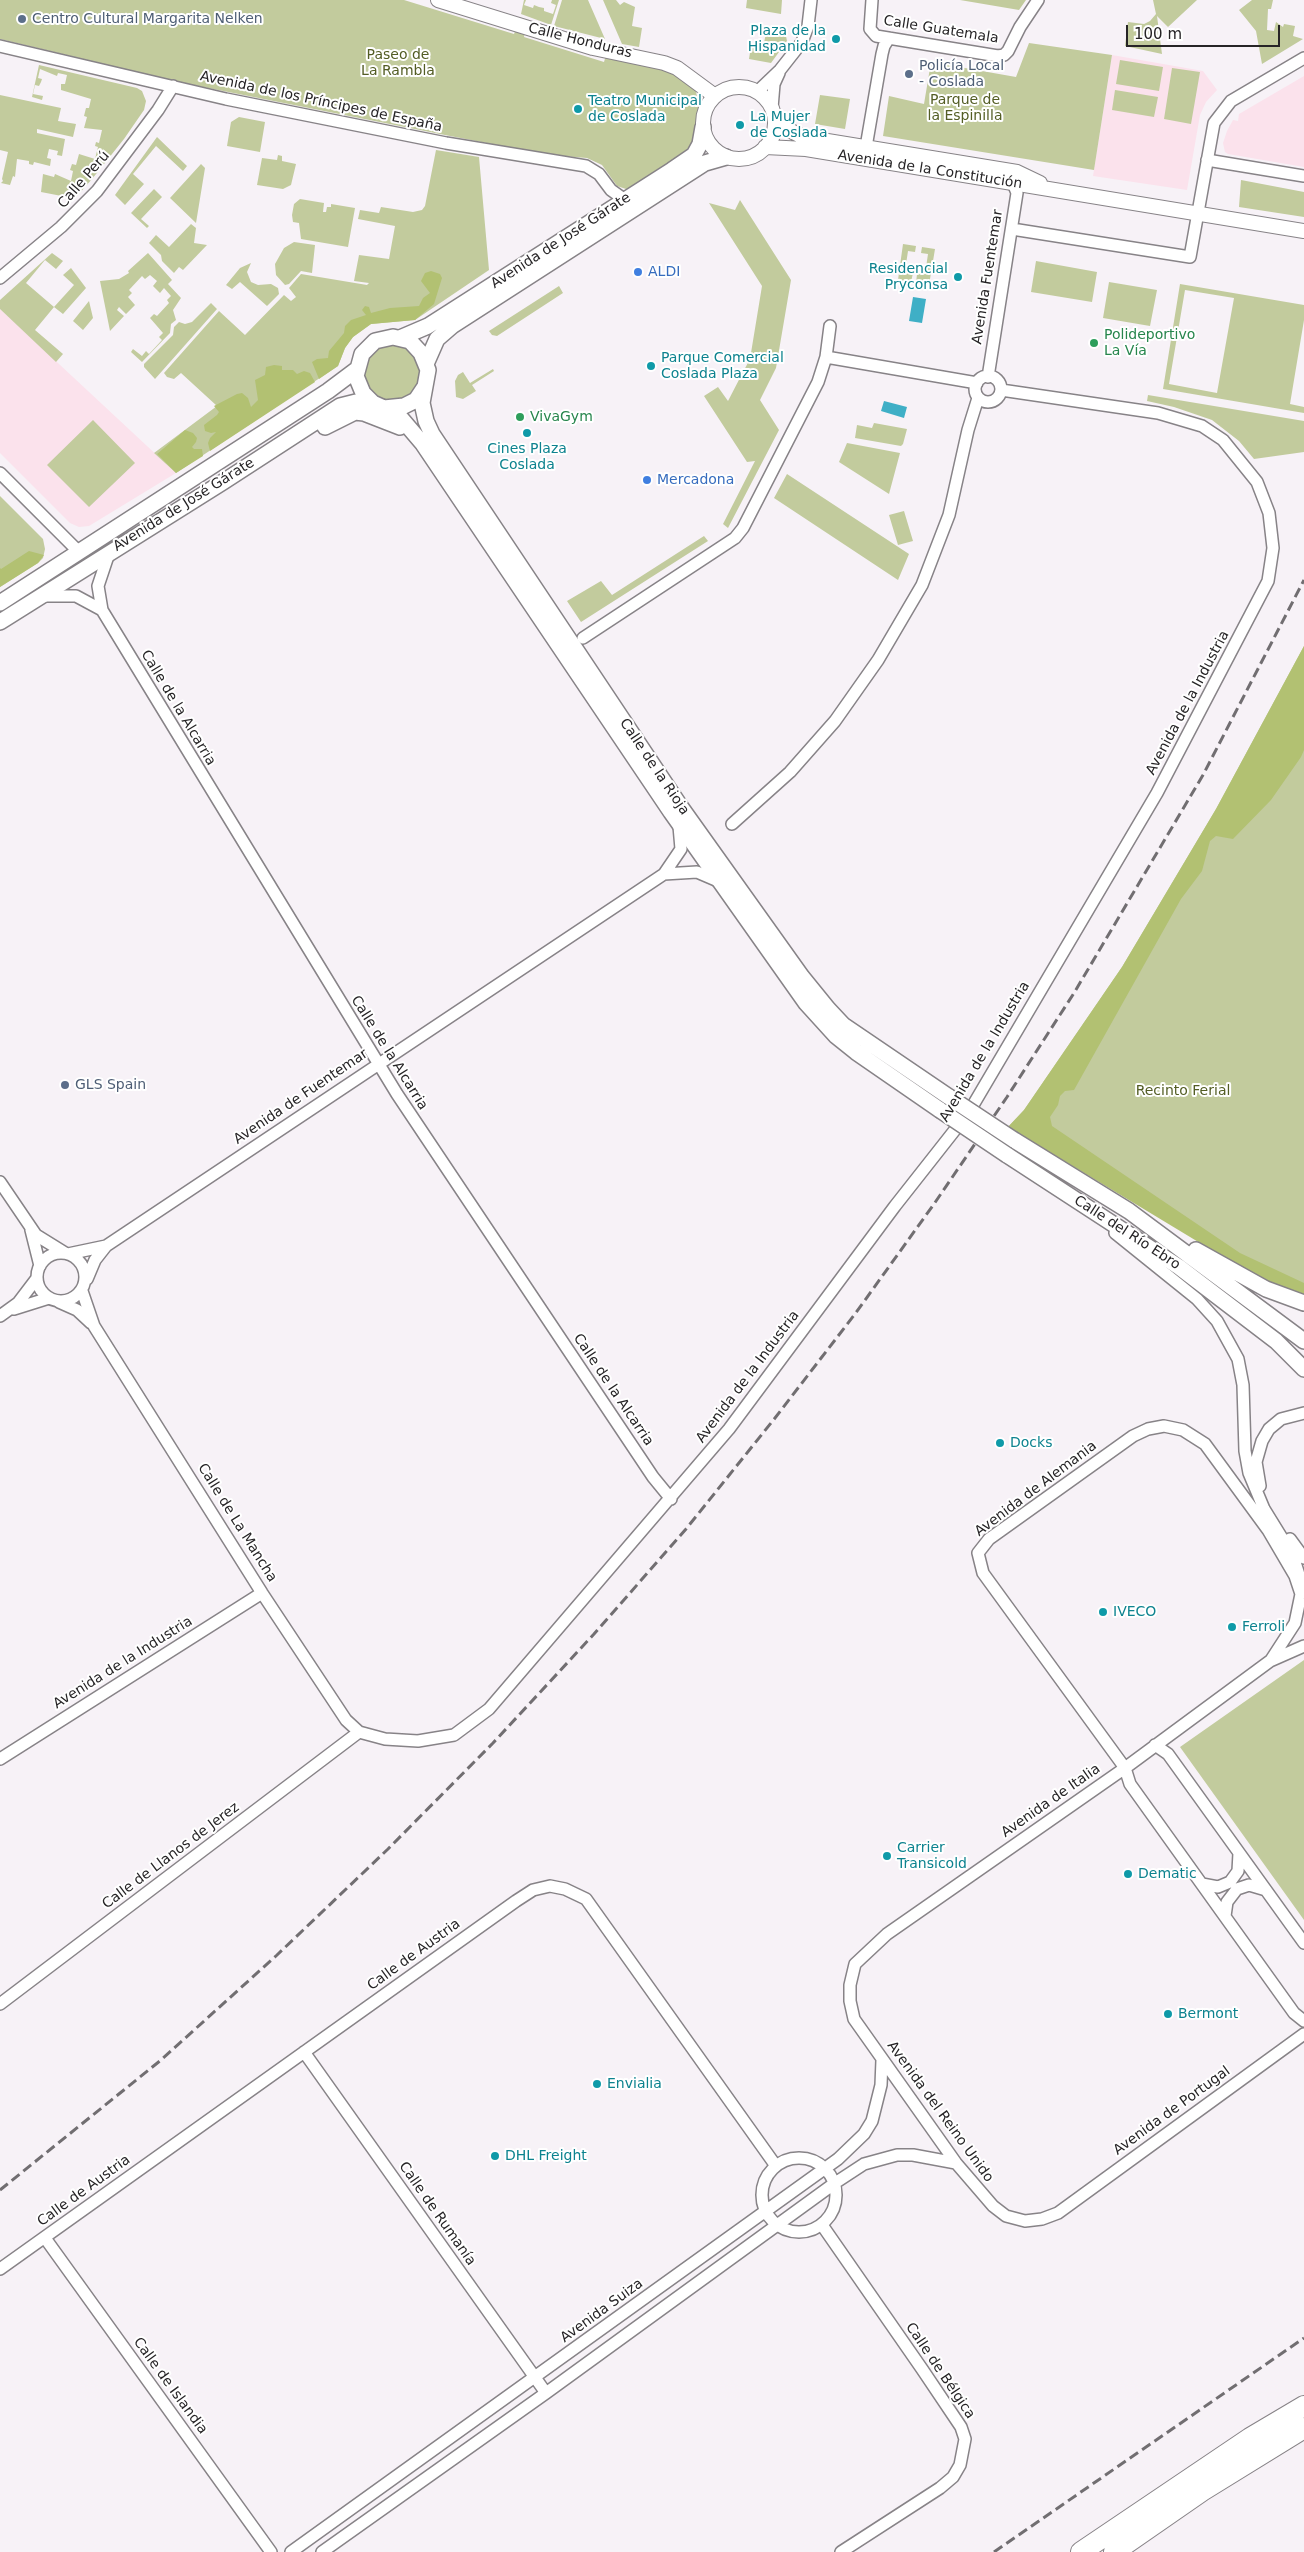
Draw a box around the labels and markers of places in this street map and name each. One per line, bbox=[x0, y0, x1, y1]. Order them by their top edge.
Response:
place label: Centro Cultural Margarita Nelken bbox=[32, 11, 263, 27]
marker: Centro Cultural Margarita Nelken bbox=[16, 13, 28, 25]
place label: Plaza de la Hispanidad bbox=[748, 23, 826, 56]
marker: Plaza de la Hispanidad bbox=[830, 33, 842, 45]
place label: Policía Local - Coslada bbox=[919, 58, 1004, 90]
marker: Policía Local - Coslada bbox=[903, 68, 915, 80]
place label: Teatro Municipal de Coslada bbox=[588, 93, 702, 125]
marker: Teatro Municipal de Coslada bbox=[572, 103, 584, 115]
place label: La Mujer de Coslada bbox=[750, 109, 828, 142]
marker: La Mujer de Coslada bbox=[734, 119, 746, 131]
place label: Residencial Pryconsa bbox=[869, 261, 948, 294]
place label: ALDI bbox=[648, 264, 680, 280]
marker: ALDI bbox=[632, 266, 644, 278]
marker: Residencial Pryconsa bbox=[952, 271, 964, 283]
place label: Polideportivo La Vía bbox=[1104, 327, 1195, 360]
marker: Polideportivo La Vía bbox=[1088, 337, 1100, 349]
place label: Parque Comercial Coslada Plaza bbox=[661, 350, 784, 382]
marker: Parque Comercial Coslada Plaza bbox=[645, 360, 657, 372]
place label: VivaGym bbox=[530, 409, 593, 425]
marker: VivaGym bbox=[514, 411, 526, 423]
marker: Cines Plaza Coslada bbox=[521, 427, 533, 439]
place label: Cines Plaza Coslada bbox=[487, 441, 567, 474]
place label: Mercadona bbox=[657, 472, 734, 488]
marker: Mercadona bbox=[641, 474, 653, 486]
place label: GLS Spain bbox=[75, 1077, 146, 1093]
marker: GLS Spain bbox=[59, 1079, 71, 1091]
place label: Docks bbox=[1010, 1435, 1052, 1451]
marker: Docks bbox=[994, 1437, 1006, 1449]
place label: IVECO bbox=[1113, 1604, 1156, 1620]
marker: IVECO bbox=[1097, 1606, 1109, 1618]
place label: Ferroli bbox=[1242, 1619, 1285, 1635]
marker: Ferroli bbox=[1226, 1621, 1238, 1633]
place label: Carrier Transicold bbox=[897, 1840, 967, 1872]
marker: Carrier Transicold bbox=[881, 1850, 893, 1862]
place label: Dematic bbox=[1138, 1866, 1197, 1882]
marker: Dematic bbox=[1122, 1868, 1134, 1880]
place label: Bermont bbox=[1178, 2006, 1238, 2022]
marker: Bermont bbox=[1162, 2008, 1174, 2020]
place label: Envialia bbox=[607, 2076, 662, 2092]
marker: Envialia bbox=[591, 2078, 603, 2090]
place label: DHL Freight bbox=[505, 2148, 587, 2164]
marker: DHL Freight bbox=[489, 2150, 501, 2162]

